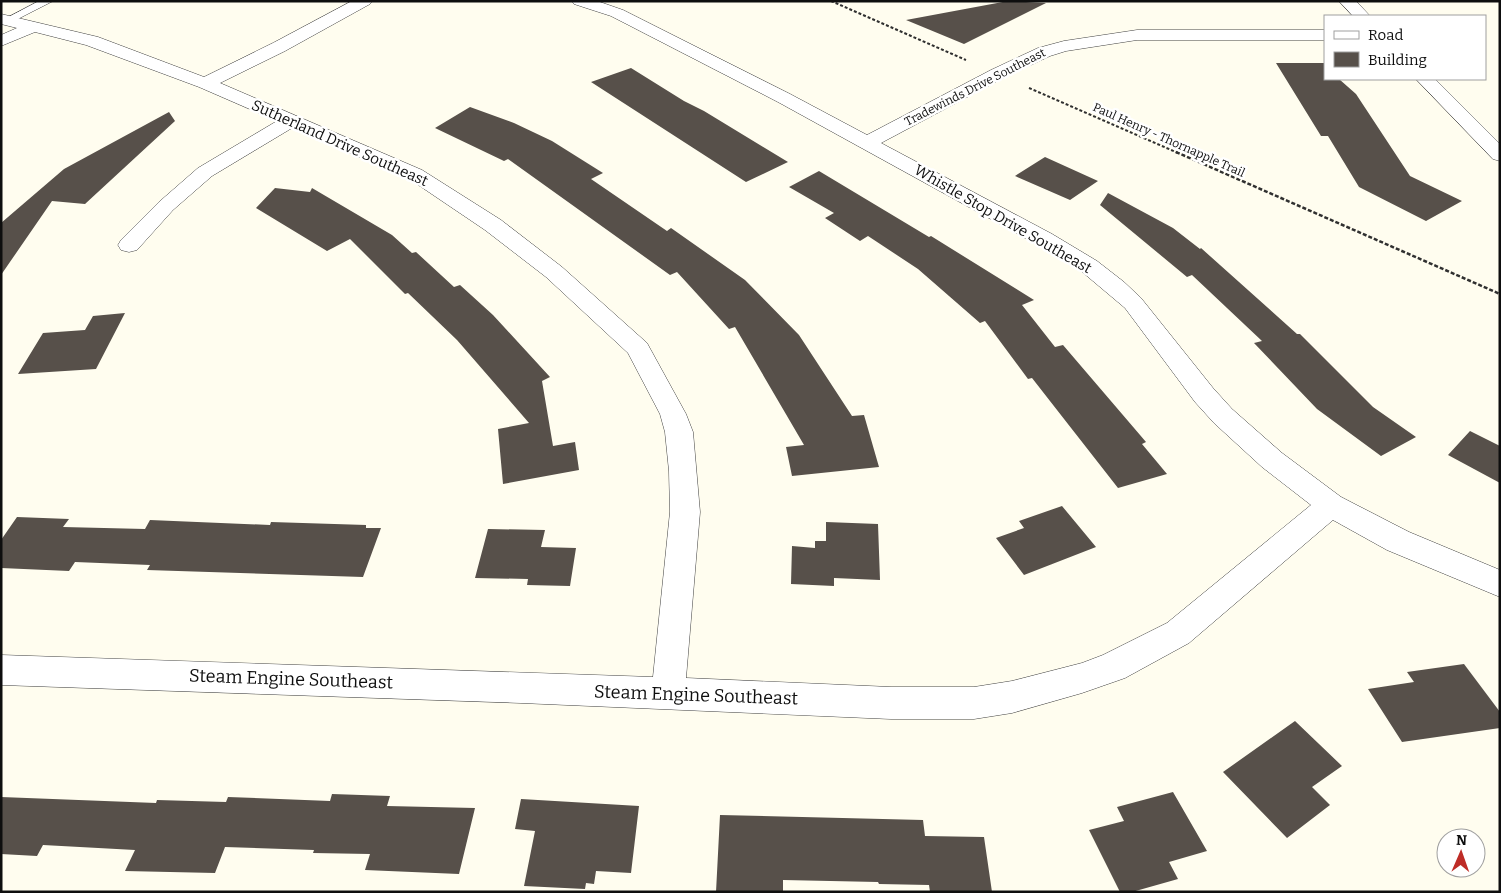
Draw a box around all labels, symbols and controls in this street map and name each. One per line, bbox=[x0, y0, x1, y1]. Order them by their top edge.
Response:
legend bbox=[1324, 15, 1486, 80]
text: Road bbox=[1368, 26, 1403, 44]
street label: Tradewinds Drive Southeast bbox=[902, 45, 1048, 129]
text: Building bbox=[1368, 51, 1427, 69]
street label: Sutherland Drive Southeast bbox=[249, 96, 432, 190]
street label: Paul Henry - Thornapple Trail bbox=[1091, 100, 1248, 180]
street label: Whistle Stop Drive Southeast bbox=[911, 161, 1095, 278]
street label: Steam Engine Southeast bbox=[189, 664, 394, 694]
street label: Steam Engine Southeast bbox=[594, 680, 799, 710]
north arrow bbox=[1436, 828, 1486, 878]
text: N bbox=[1456, 832, 1467, 849]

